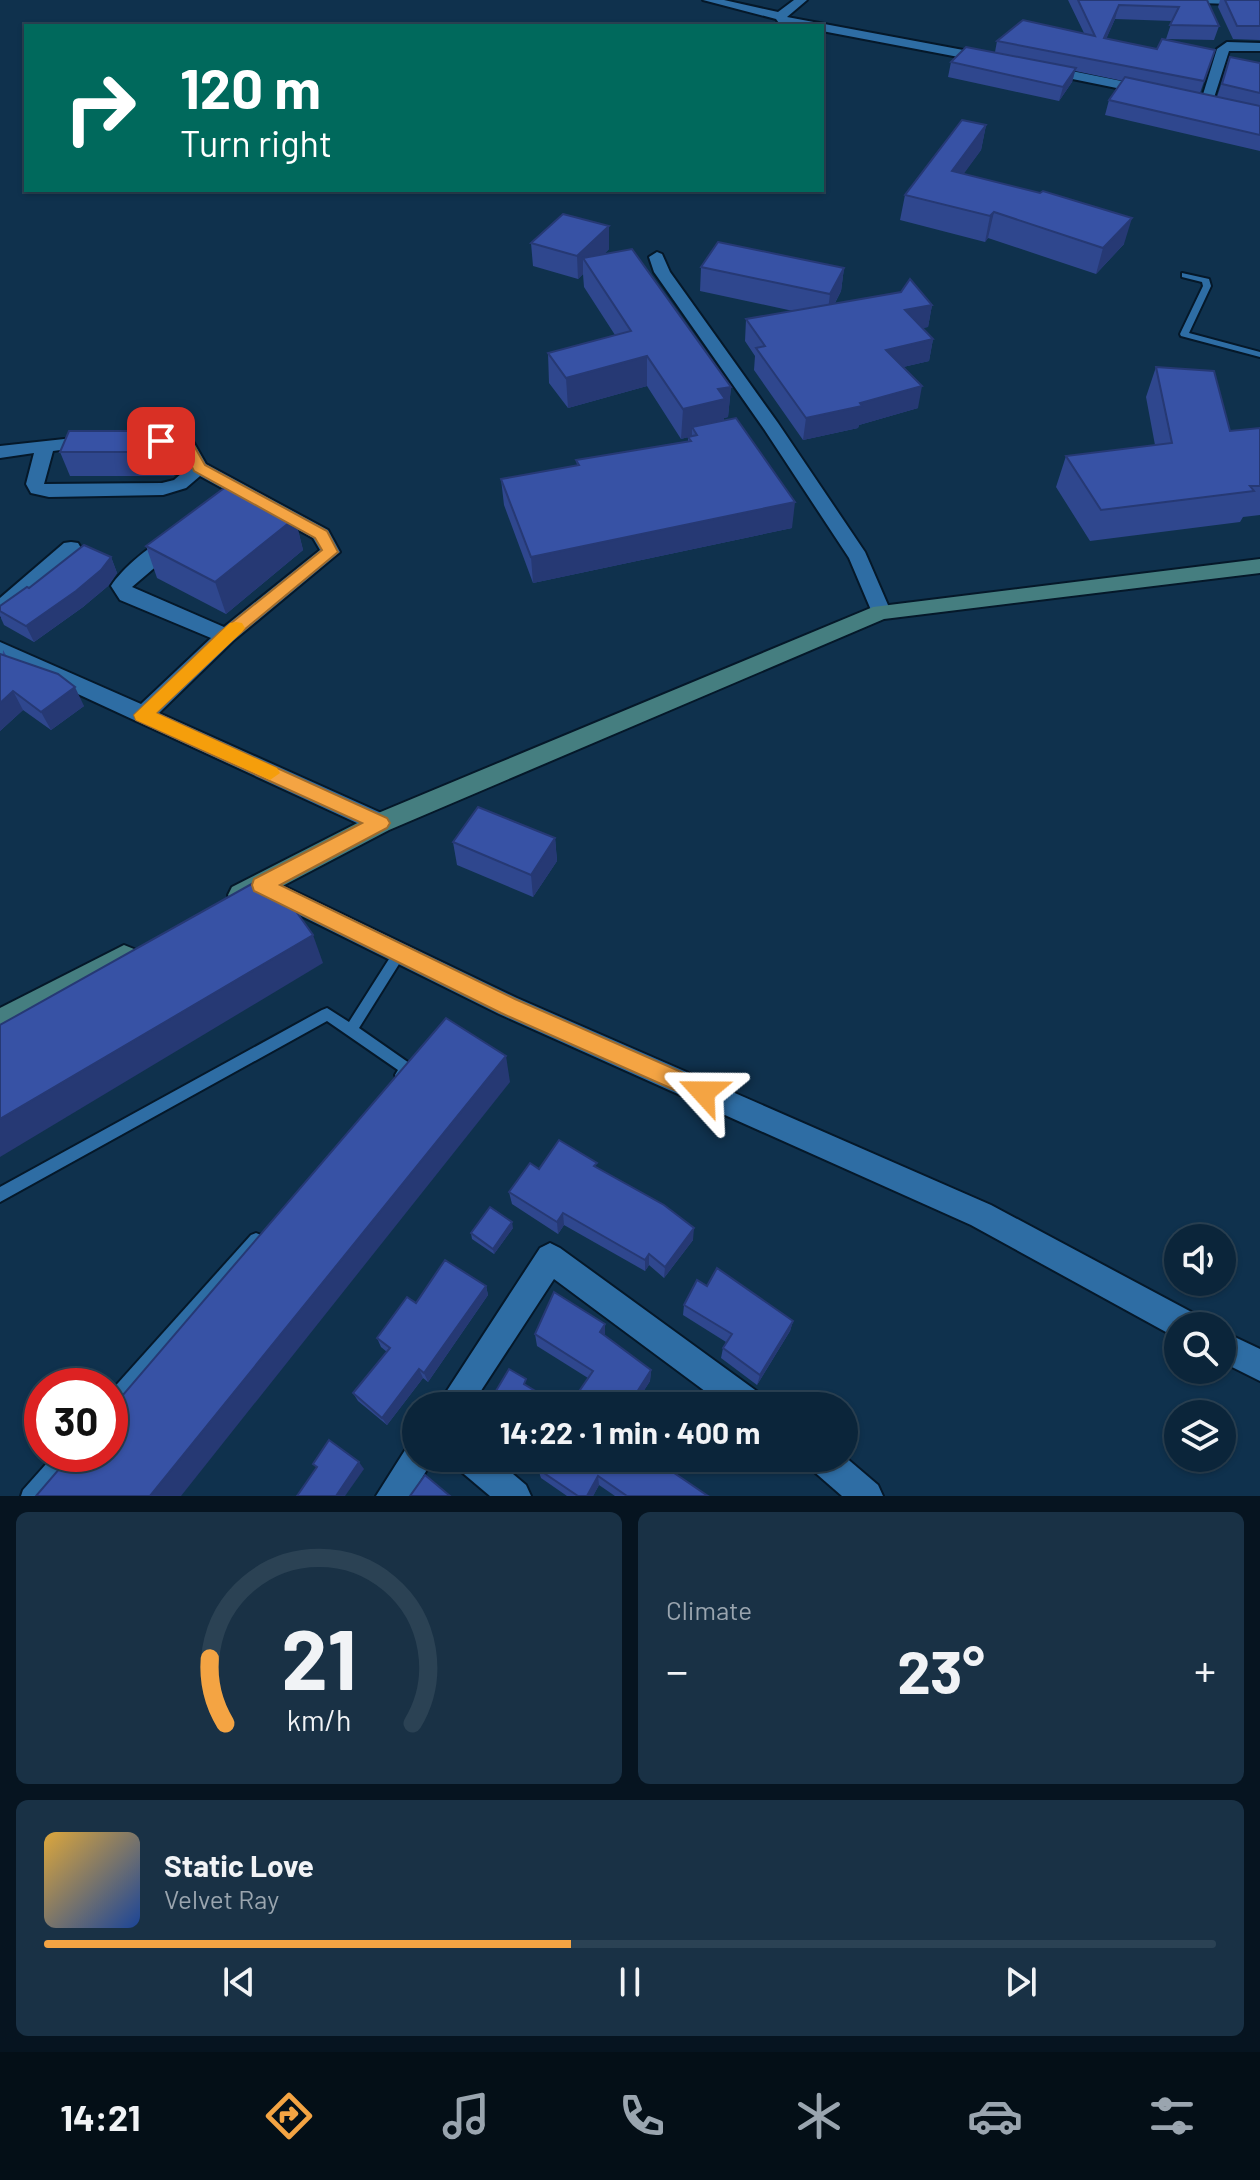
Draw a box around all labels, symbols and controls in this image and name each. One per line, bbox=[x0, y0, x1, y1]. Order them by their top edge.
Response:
text: 120 m bbox=[180, 53, 321, 120]
icon: right bbox=[48, 56, 152, 160]
text: Turn right bbox=[180, 121, 332, 164]
pin bbox=[127, 407, 195, 475]
icon: arrive bbox=[139, 419, 183, 463]
position arrow bbox=[661, 1050, 745, 1134]
map controls bbox=[1164, 1224, 1236, 1472]
button: sound bbox=[1164, 1224, 1236, 1296]
button: search bbox=[1164, 1312, 1236, 1384]
speed limit sign: 30 bbox=[24, 1368, 128, 1472]
button: layers bbox=[1164, 1400, 1236, 1472]
text: 14:22 · 1 min · 400 m bbox=[500, 1414, 760, 1450]
text: Climate bbox=[666, 1594, 752, 1625]
text: 21 bbox=[281, 1607, 357, 1707]
text: 23° bbox=[897, 1634, 985, 1706]
text: − bbox=[666, 1643, 688, 1696]
text: + bbox=[1194, 1643, 1216, 1696]
text: km/h bbox=[287, 1702, 351, 1737]
text: Static Love bbox=[164, 1847, 314, 1883]
text: Velvet Ray bbox=[164, 1883, 279, 1914]
icon: previous bbox=[217, 1960, 261, 2004]
icon: pause bbox=[608, 1960, 652, 2004]
icon: next bbox=[999, 1960, 1043, 2004]
icon: directions bbox=[261, 2088, 317, 2144]
icon: music bbox=[438, 2088, 494, 2144]
icon: phone bbox=[614, 2088, 670, 2144]
icon: climate bbox=[791, 2088, 847, 2144]
icon: car bbox=[967, 2088, 1023, 2144]
icon: filters bbox=[1144, 2088, 1200, 2144]
text: 14:21 bbox=[60, 2095, 141, 2138]

